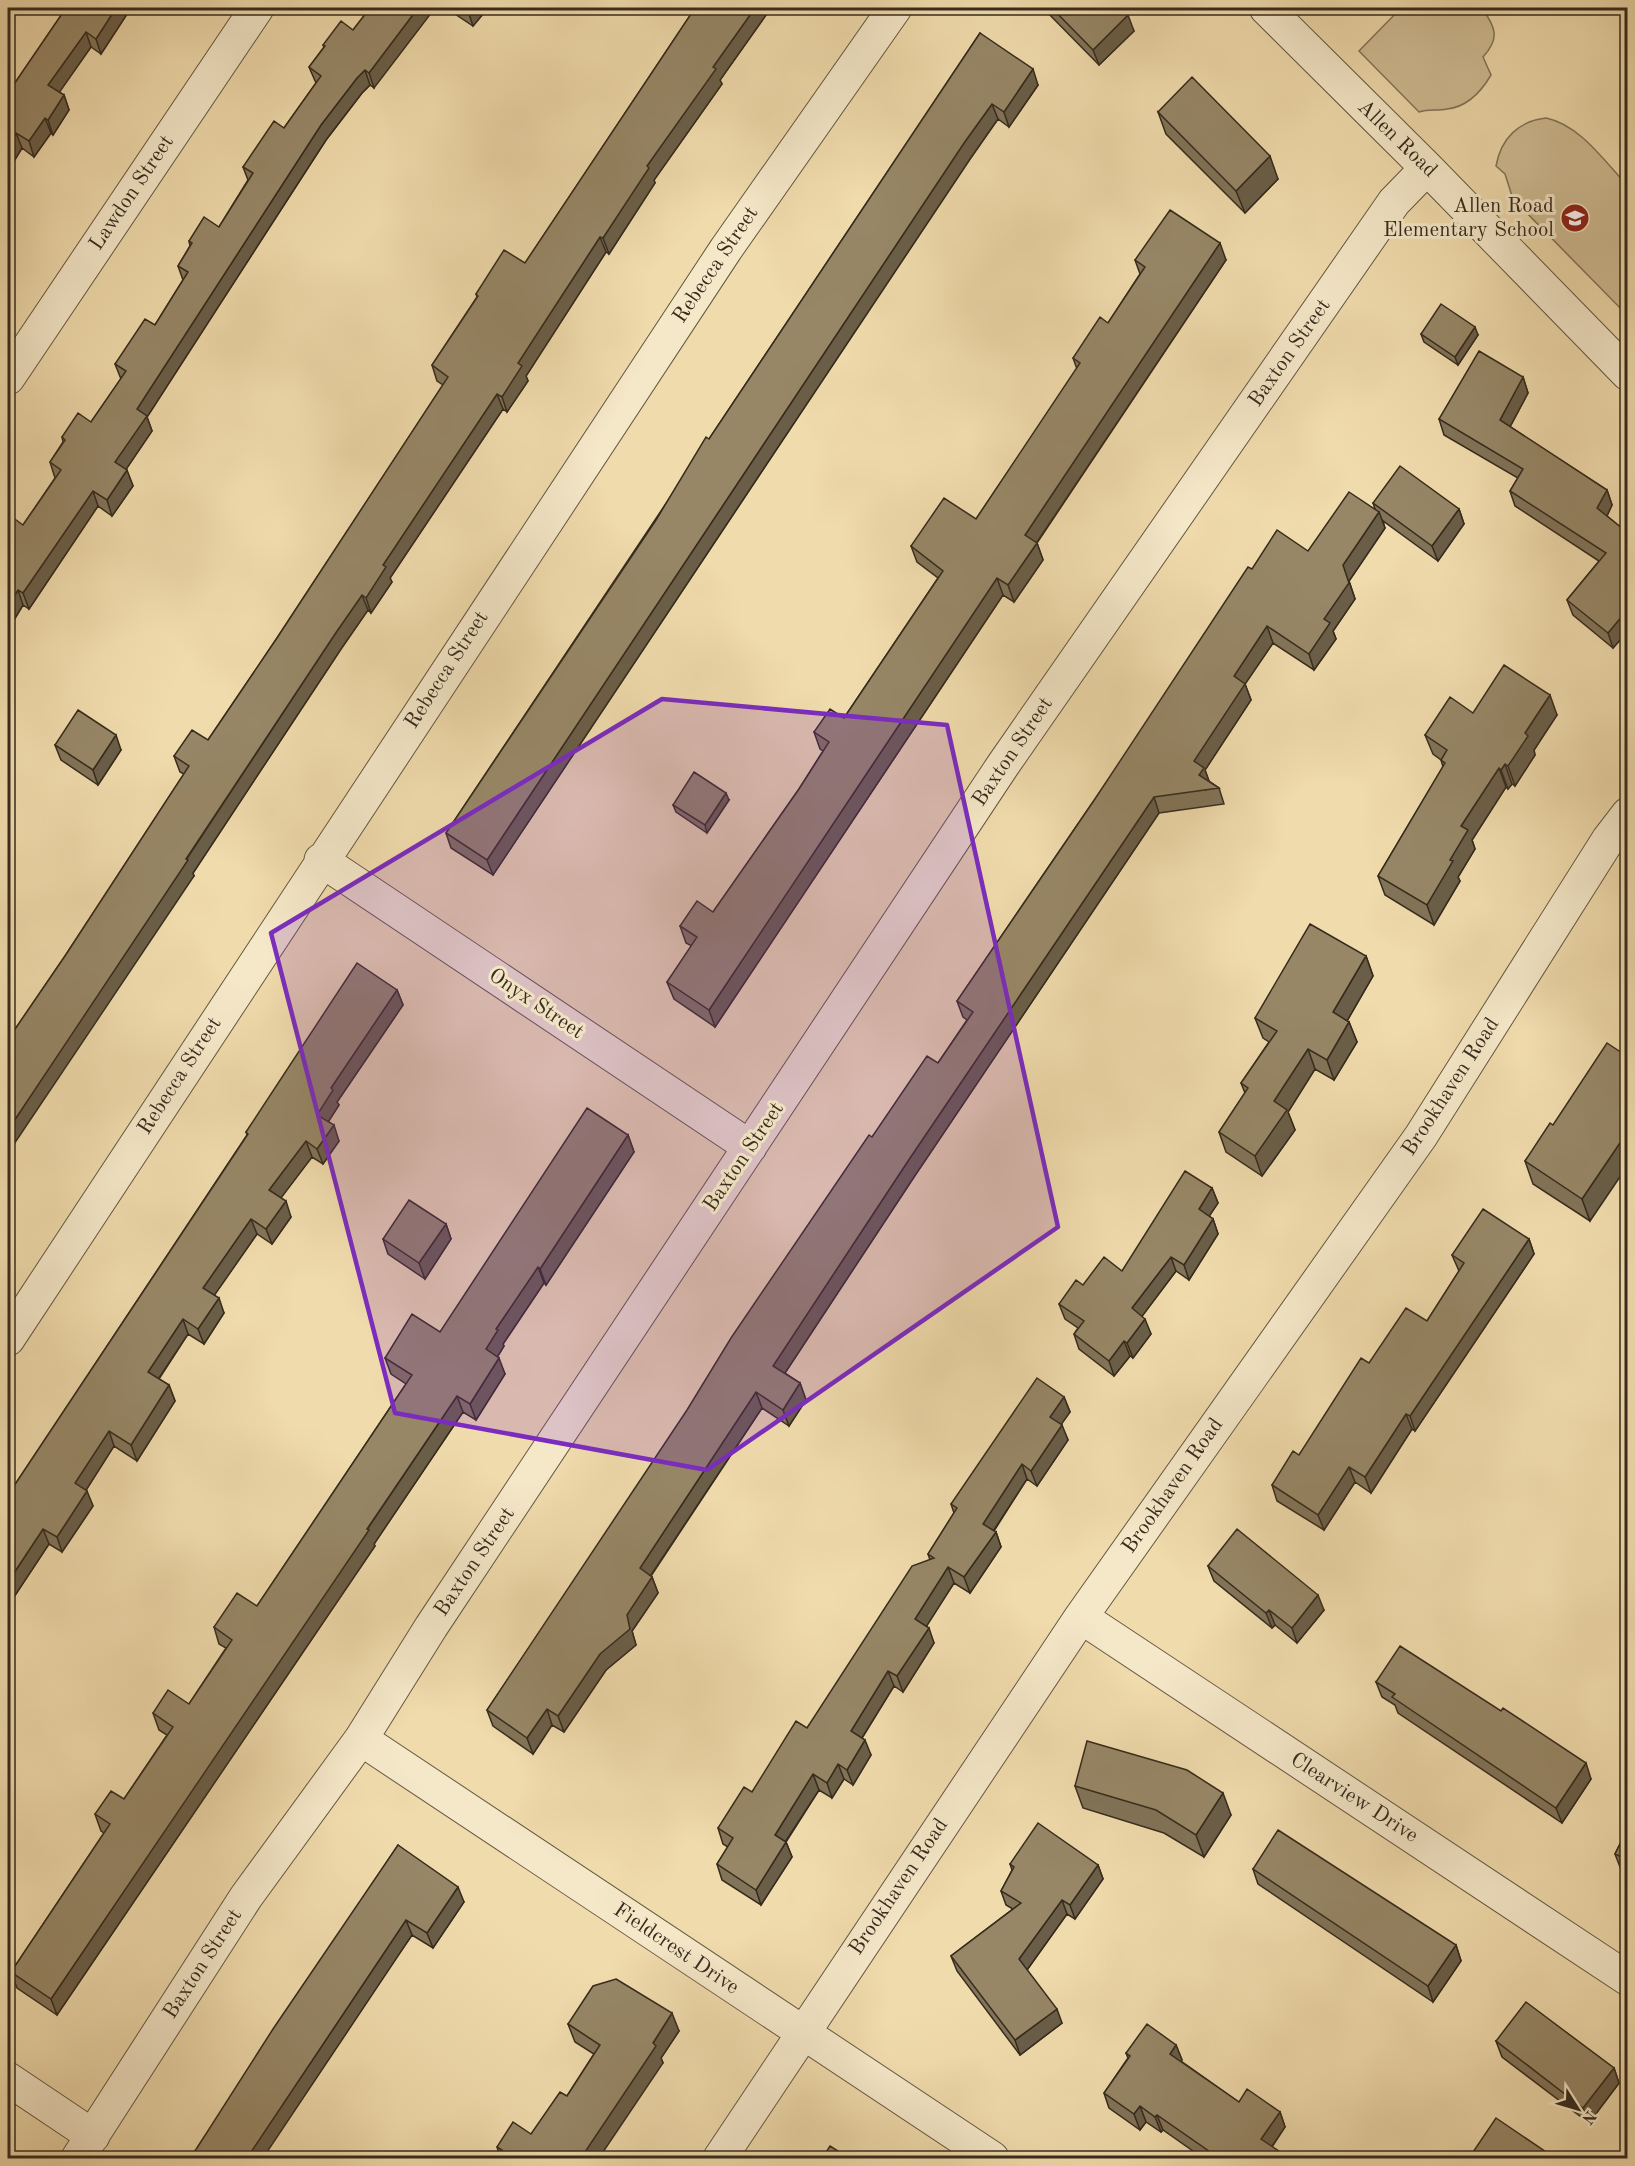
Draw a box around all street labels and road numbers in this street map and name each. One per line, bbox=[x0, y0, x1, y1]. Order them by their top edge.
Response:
street label: Allen Road bbox=[1353, 96, 1441, 182]
street label: Lawdon Street bbox=[86, 132, 178, 254]
street label: Rebecca Street bbox=[669, 203, 763, 327]
street label: Baxton Street bbox=[1245, 295, 1335, 411]
street label: Rebecca Street bbox=[401, 608, 493, 732]
street label: Baxton Street bbox=[969, 694, 1057, 810]
street label: Onyx Street bbox=[485, 965, 587, 1043]
street label: Rebecca Street bbox=[134, 1014, 226, 1138]
street label: Brookhaven Road bbox=[1399, 1014, 1503, 1160]
street label: Baxton Street bbox=[700, 1099, 788, 1215]
street label: Brookhaven Road bbox=[1119, 1415, 1227, 1557]
street label: Baxton Street bbox=[431, 1504, 519, 1620]
street label: Clearview Drive bbox=[1286, 1749, 1422, 1847]
street label: Brookhaven Road bbox=[846, 1815, 952, 1959]
street label: Fieldcrest Drive bbox=[609, 1899, 743, 1999]
street label: Baxton Street bbox=[160, 1905, 246, 2023]

